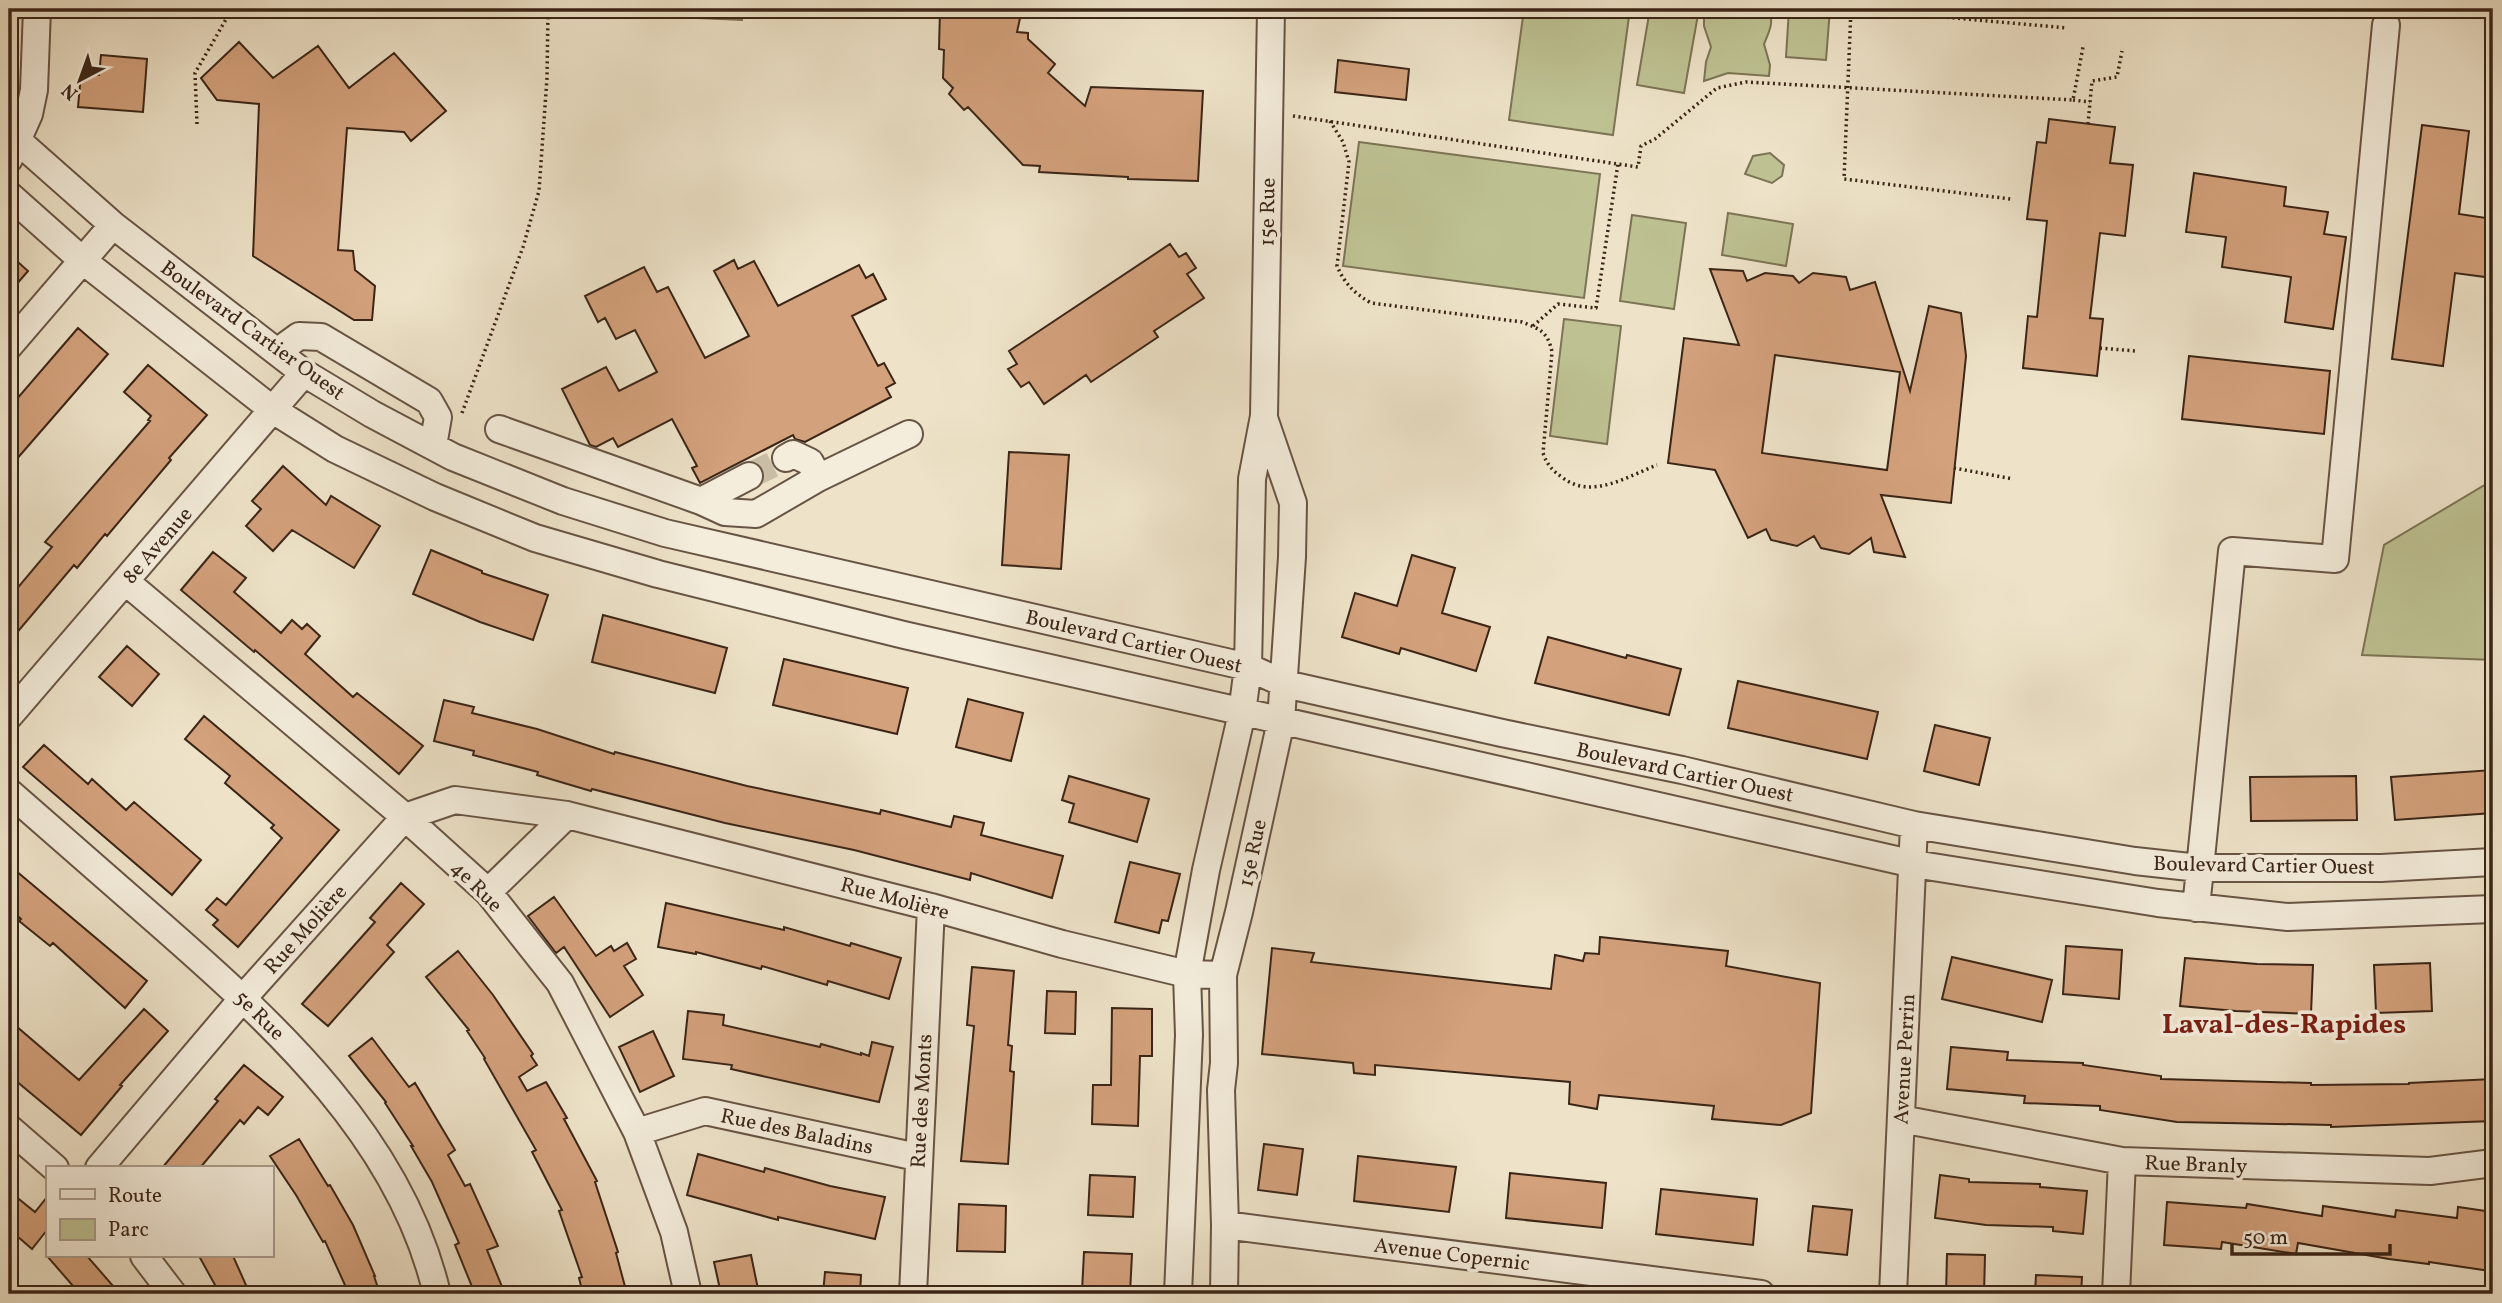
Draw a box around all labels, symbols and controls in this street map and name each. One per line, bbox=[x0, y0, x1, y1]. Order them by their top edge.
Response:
north arrow bbox=[46, 46, 116, 116]
text: N bbox=[56, 77, 84, 106]
street label: 15e Rue bbox=[1253, 177, 1284, 247]
street label: Boulevard Cartier Ouest bbox=[154, 254, 350, 408]
street label: 8e Avenue bbox=[117, 501, 200, 591]
street label: Boulevard Cartier Ouest bbox=[1022, 603, 1245, 682]
street label: Boulevard Cartier Ouest bbox=[1573, 736, 1796, 811]
street label: 15e Rue bbox=[1232, 817, 1275, 890]
street label: Boulevard Cartier Ouest bbox=[2153, 850, 2375, 883]
street label: 4e Rue bbox=[443, 855, 508, 920]
street label: Rue Molière bbox=[837, 871, 952, 928]
street label: Rue Molière bbox=[258, 879, 354, 981]
street label: 5e Rue bbox=[227, 984, 291, 1048]
street label: Avenue Perrin bbox=[1888, 993, 1923, 1125]
district label: Laval-des-Rapides bbox=[2162, 1006, 2406, 1045]
street label: Rue des Monts bbox=[904, 1033, 940, 1169]
street label: Rue des Baladins bbox=[718, 1102, 876, 1163]
street label: Rue Branly bbox=[2144, 1149, 2248, 1182]
legend bbox=[46, 1166, 273, 1258]
text: Route bbox=[108, 1182, 162, 1211]
scale bar bbox=[2232, 1212, 2390, 1256]
text: Parc bbox=[108, 1216, 149, 1245]
text: 50 m bbox=[2243, 1224, 2288, 1253]
street label: Avenue Copernic bbox=[1372, 1232, 1531, 1279]

